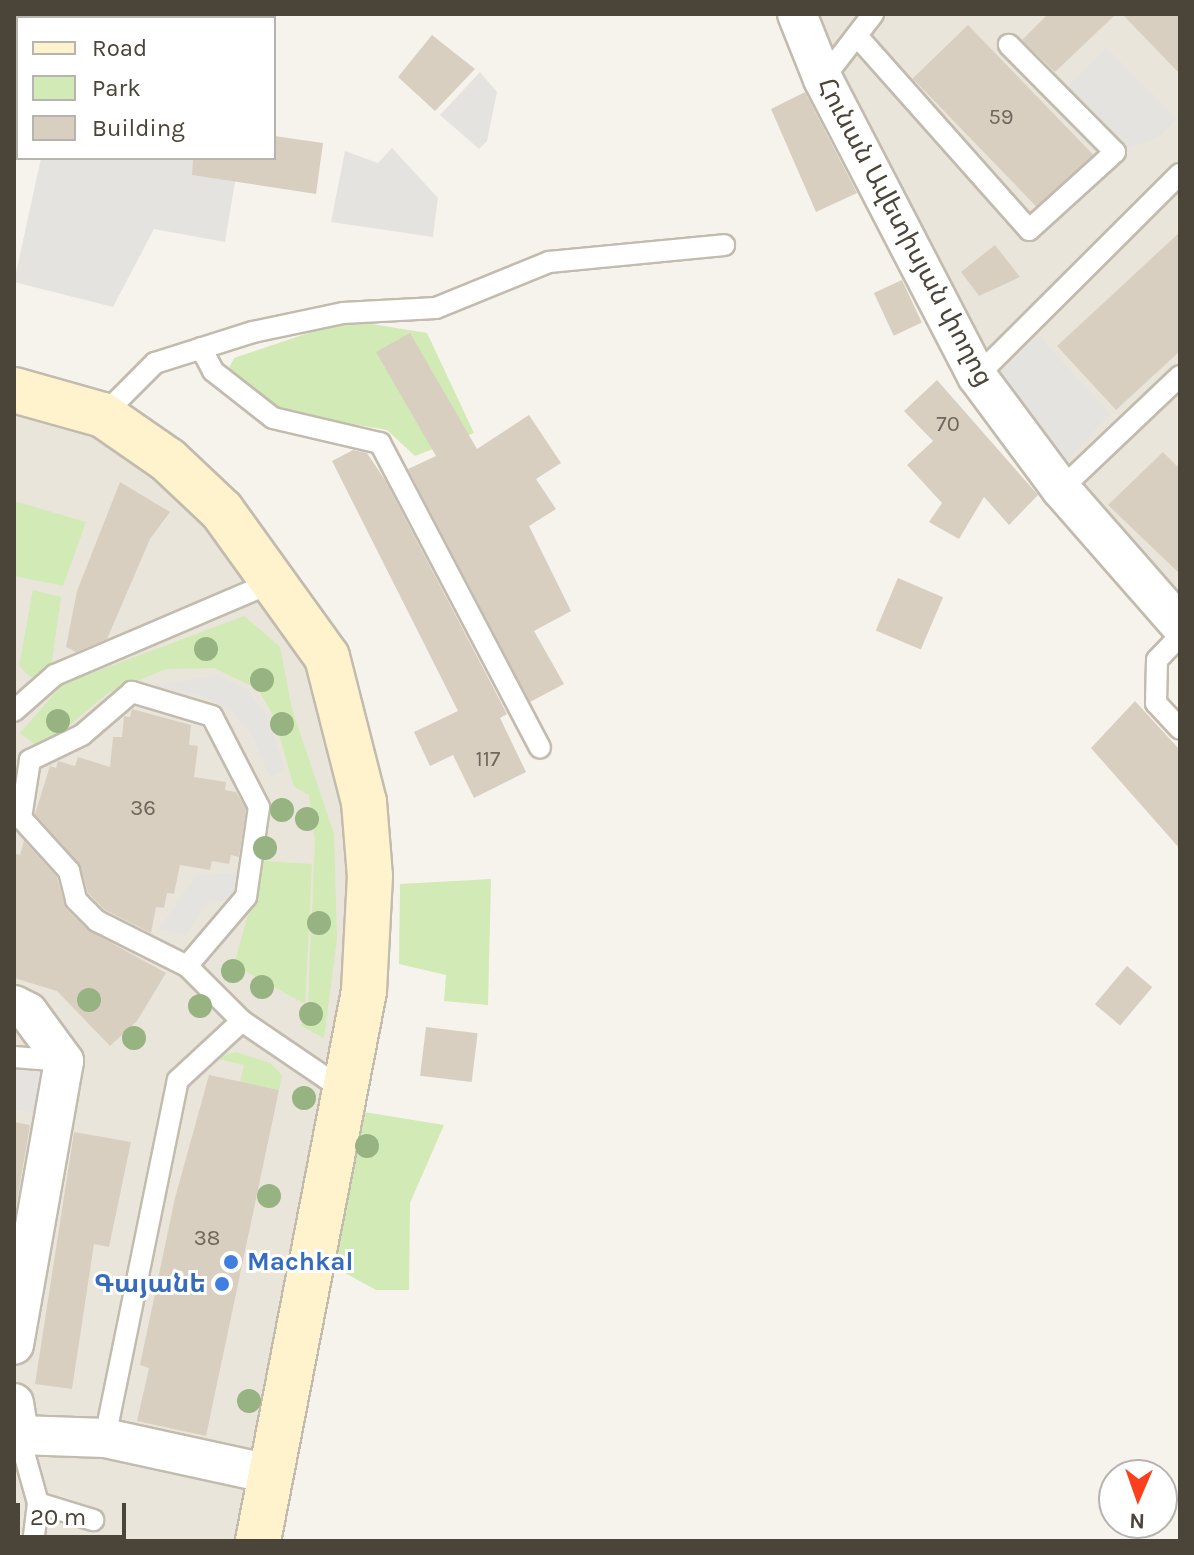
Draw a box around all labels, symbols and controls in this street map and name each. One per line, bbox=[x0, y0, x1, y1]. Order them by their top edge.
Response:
legend bbox=[16, 16, 276, 160]
text: Road bbox=[92, 34, 147, 62]
street label: Հունան Ավետիսյան փողոց bbox=[810, 72, 1000, 392]
text: Park bbox=[92, 74, 141, 102]
house number: 59 bbox=[988, 105, 1014, 131]
text: Building bbox=[92, 114, 185, 142]
house number: 70 bbox=[936, 412, 960, 438]
house number: 117 bbox=[476, 747, 500, 773]
house number: 36 bbox=[130, 796, 156, 822]
house number: 38 bbox=[194, 1226, 220, 1252]
place label: Machkal bbox=[247, 1246, 353, 1278]
marker: Machkal bbox=[222, 1253, 240, 1271]
place label: Գայանե bbox=[94, 1268, 206, 1300]
marker: Գայանե bbox=[213, 1275, 231, 1293]
north arrow bbox=[1098, 1459, 1178, 1539]
scale bar bbox=[20, 1487, 130, 1537]
text: 20 m bbox=[30, 1503, 86, 1531]
text: N bbox=[1129, 1508, 1146, 1534]

